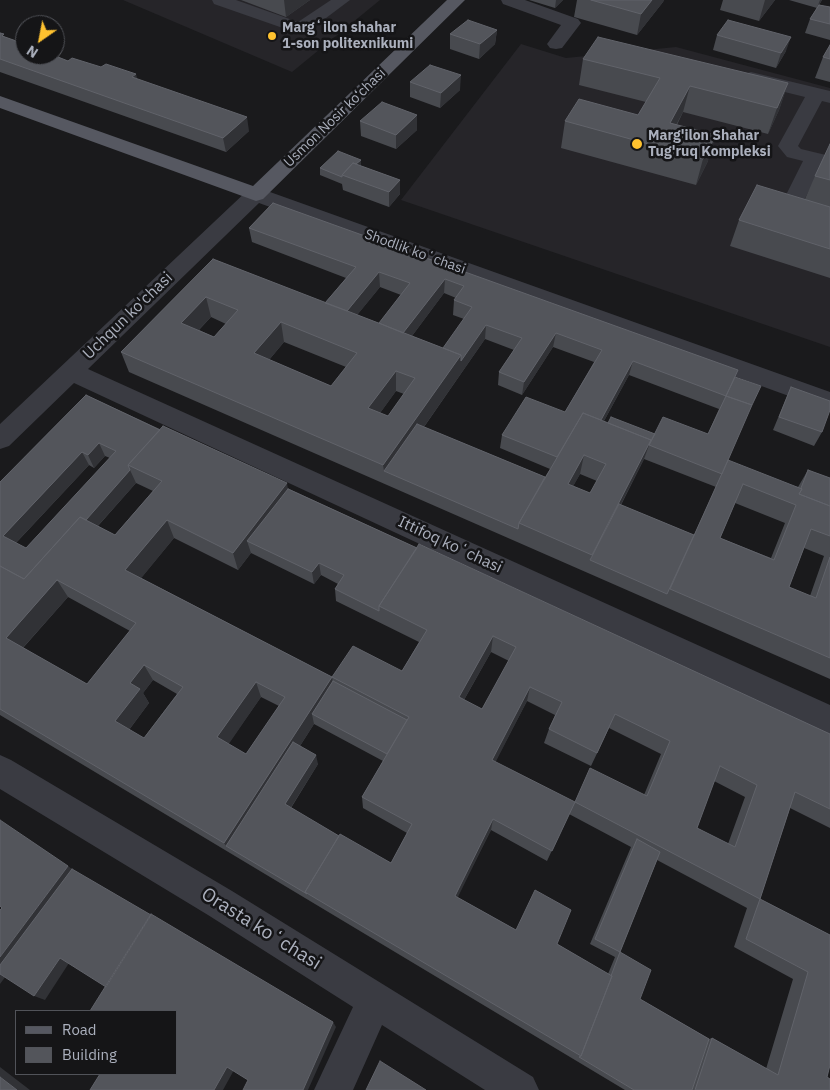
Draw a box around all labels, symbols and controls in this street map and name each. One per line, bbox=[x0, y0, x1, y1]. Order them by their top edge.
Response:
north arrow bbox=[15, 15, 65, 65]
place label: Margʻilon shahar 1-son politexnikumi bbox=[282, 20, 413, 52]
marker: Margʻilon shahar 1-son politexnikumi bbox=[266, 30, 278, 42]
text: N bbox=[23, 41, 42, 62]
street label: Usmon Nosir ko‘chasi bbox=[281, 65, 389, 171]
place label: Marg'ilon Shahar Tug'ruq Kompleksi bbox=[648, 128, 771, 160]
marker: Marg'ilon Shahar Tug'ruq Kompleksi bbox=[630, 137, 644, 151]
street label: Shodlik koʻchasi bbox=[362, 226, 468, 278]
street label: Uchqun ko'chasi bbox=[79, 268, 177, 364]
street label: Ittifoq koʻchasi bbox=[395, 512, 505, 578]
street label: Orasta koʻchasi bbox=[197, 883, 325, 975]
legend bbox=[15, 1010, 178, 1075]
text: Road bbox=[62, 1020, 97, 1039]
text: Building bbox=[62, 1045, 117, 1064]

